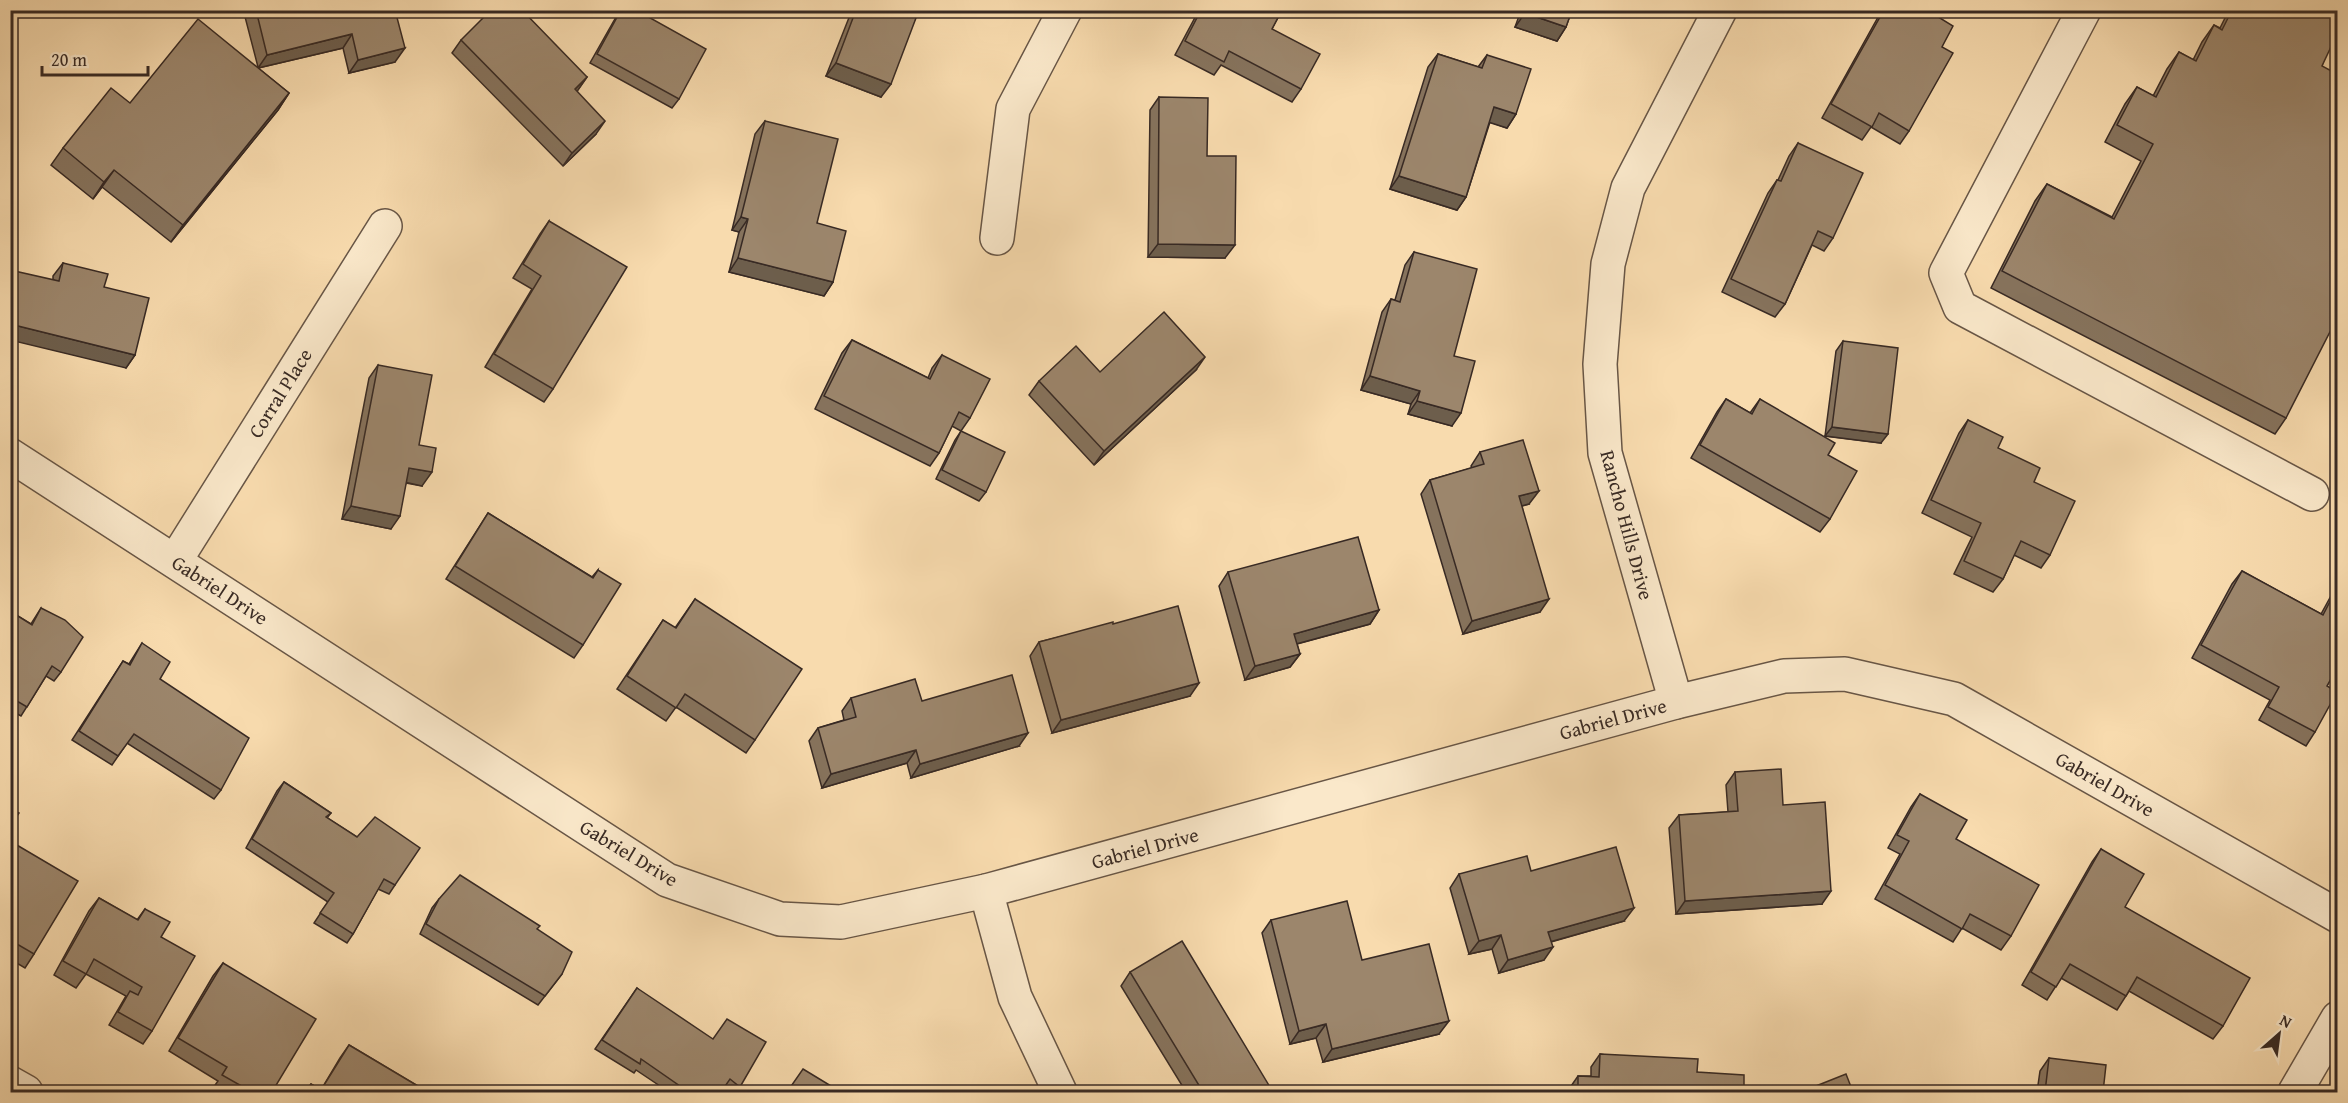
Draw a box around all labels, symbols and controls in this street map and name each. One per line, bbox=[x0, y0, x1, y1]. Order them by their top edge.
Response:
scale bar bbox=[42, 39, 148, 77]
text: 20 m bbox=[51, 46, 87, 73]
street label: Corral Place bbox=[241, 342, 319, 443]
street label: Rancho Hills Drive bbox=[1594, 447, 1661, 603]
street label: Gabriel Drive bbox=[166, 548, 274, 632]
street label: Gabriel Drive bbox=[1556, 690, 1670, 747]
street label: Gabriel Drive bbox=[2050, 744, 2160, 824]
street label: Gabriel Drive bbox=[575, 812, 684, 893]
street label: Gabriel Drive bbox=[1088, 819, 1202, 876]
north arrow bbox=[2249, 1004, 2309, 1064]
text: N bbox=[2276, 1008, 2297, 1034]

